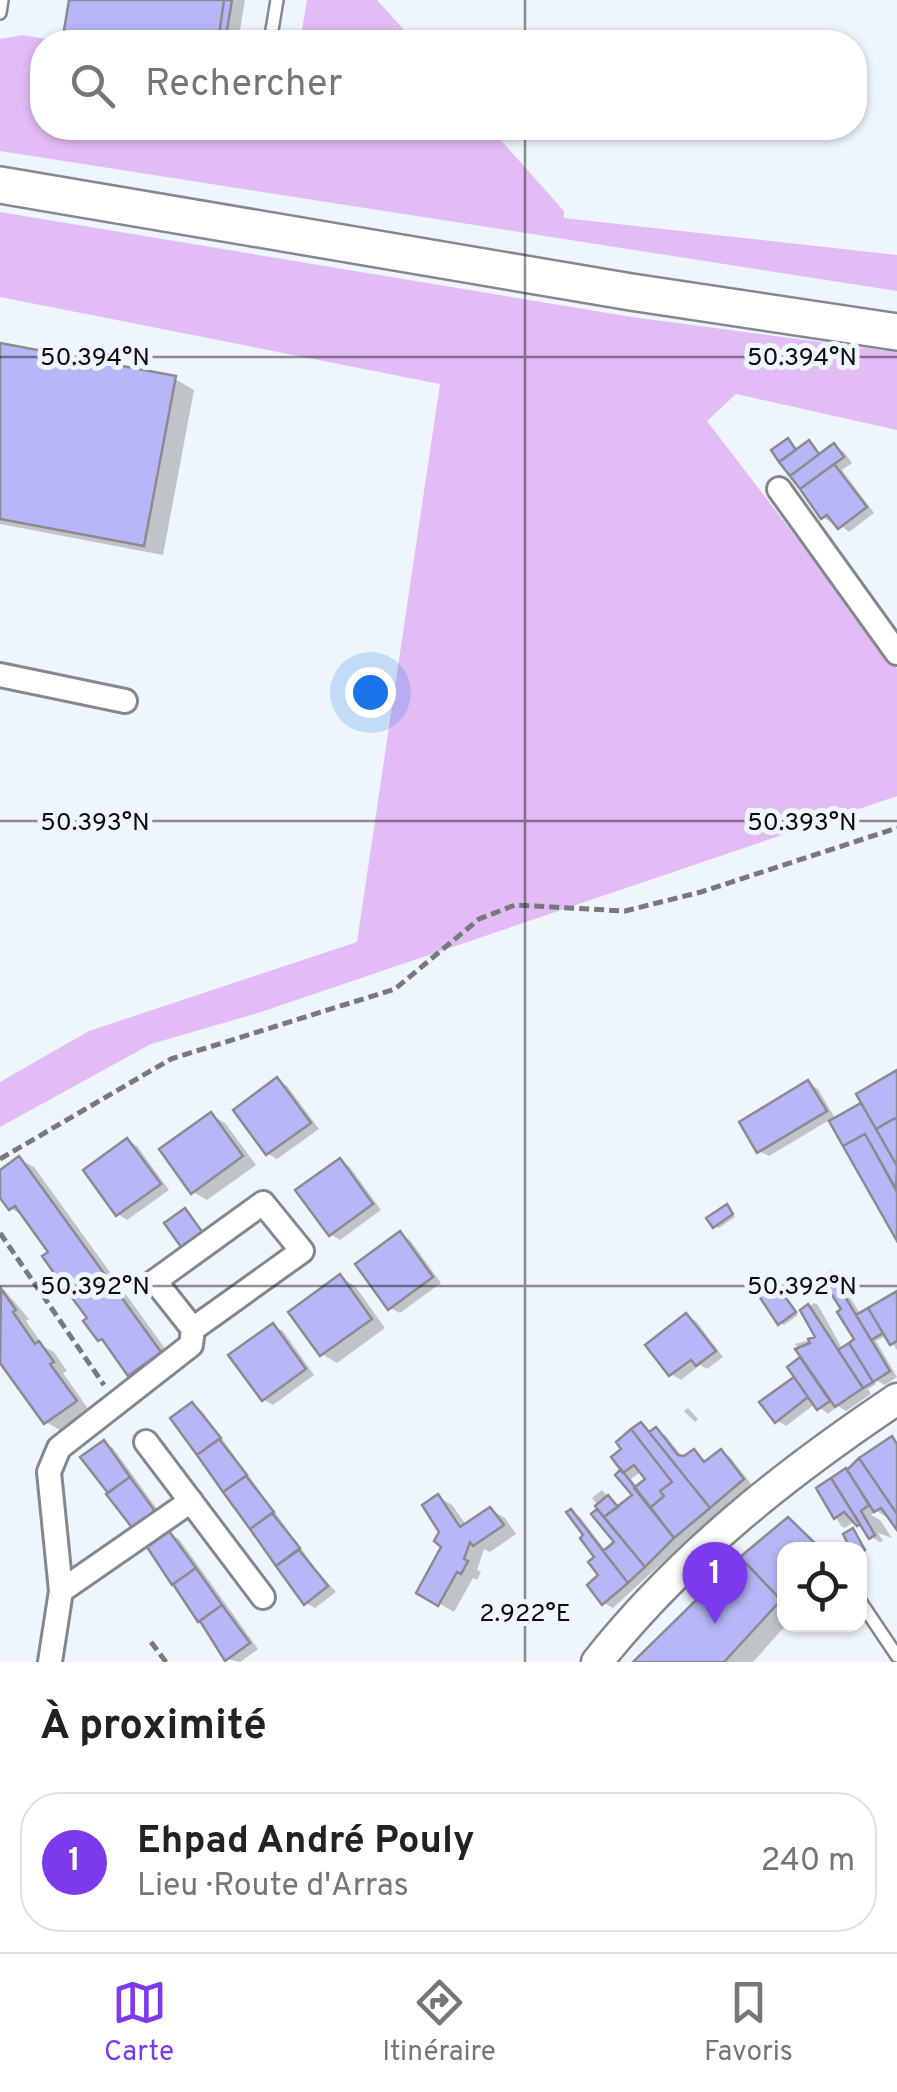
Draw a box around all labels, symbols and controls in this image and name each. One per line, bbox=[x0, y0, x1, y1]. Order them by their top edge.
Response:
search box bbox=[30, 30, 867, 140]
icon: search bbox=[65, 58, 120, 113]
text: Rechercher bbox=[145, 61, 343, 110]
text: 50.394°N bbox=[40, 343, 150, 375]
text: 50.394°N bbox=[747, 343, 857, 375]
your location bbox=[345, 667, 396, 718]
text: 50.393°N bbox=[40, 808, 150, 840]
text: 50.393°N bbox=[747, 808, 857, 840]
text: 50.392°N bbox=[40, 1272, 150, 1304]
text: 50.392°N bbox=[747, 1272, 857, 1304]
pin: 1 bbox=[682, 1542, 748, 1624]
map controls bbox=[777, 1542, 867, 1632]
button: locate bbox=[777, 1542, 867, 1632]
text: 2.922°E bbox=[479, 1599, 571, 1631]
text: À proximité bbox=[40, 1701, 267, 1754]
text: Ehpad André Pouly bbox=[137, 1818, 475, 1867]
text: 1 bbox=[68, 1842, 81, 1882]
text: 240 m bbox=[761, 1842, 855, 1882]
text: Lieu · Route d'Arras bbox=[137, 1867, 409, 1907]
tab: Carte bbox=[104, 1975, 174, 2071]
tab: Itinéraire bbox=[382, 1975, 496, 2071]
tab: Favoris bbox=[704, 1975, 793, 2071]

